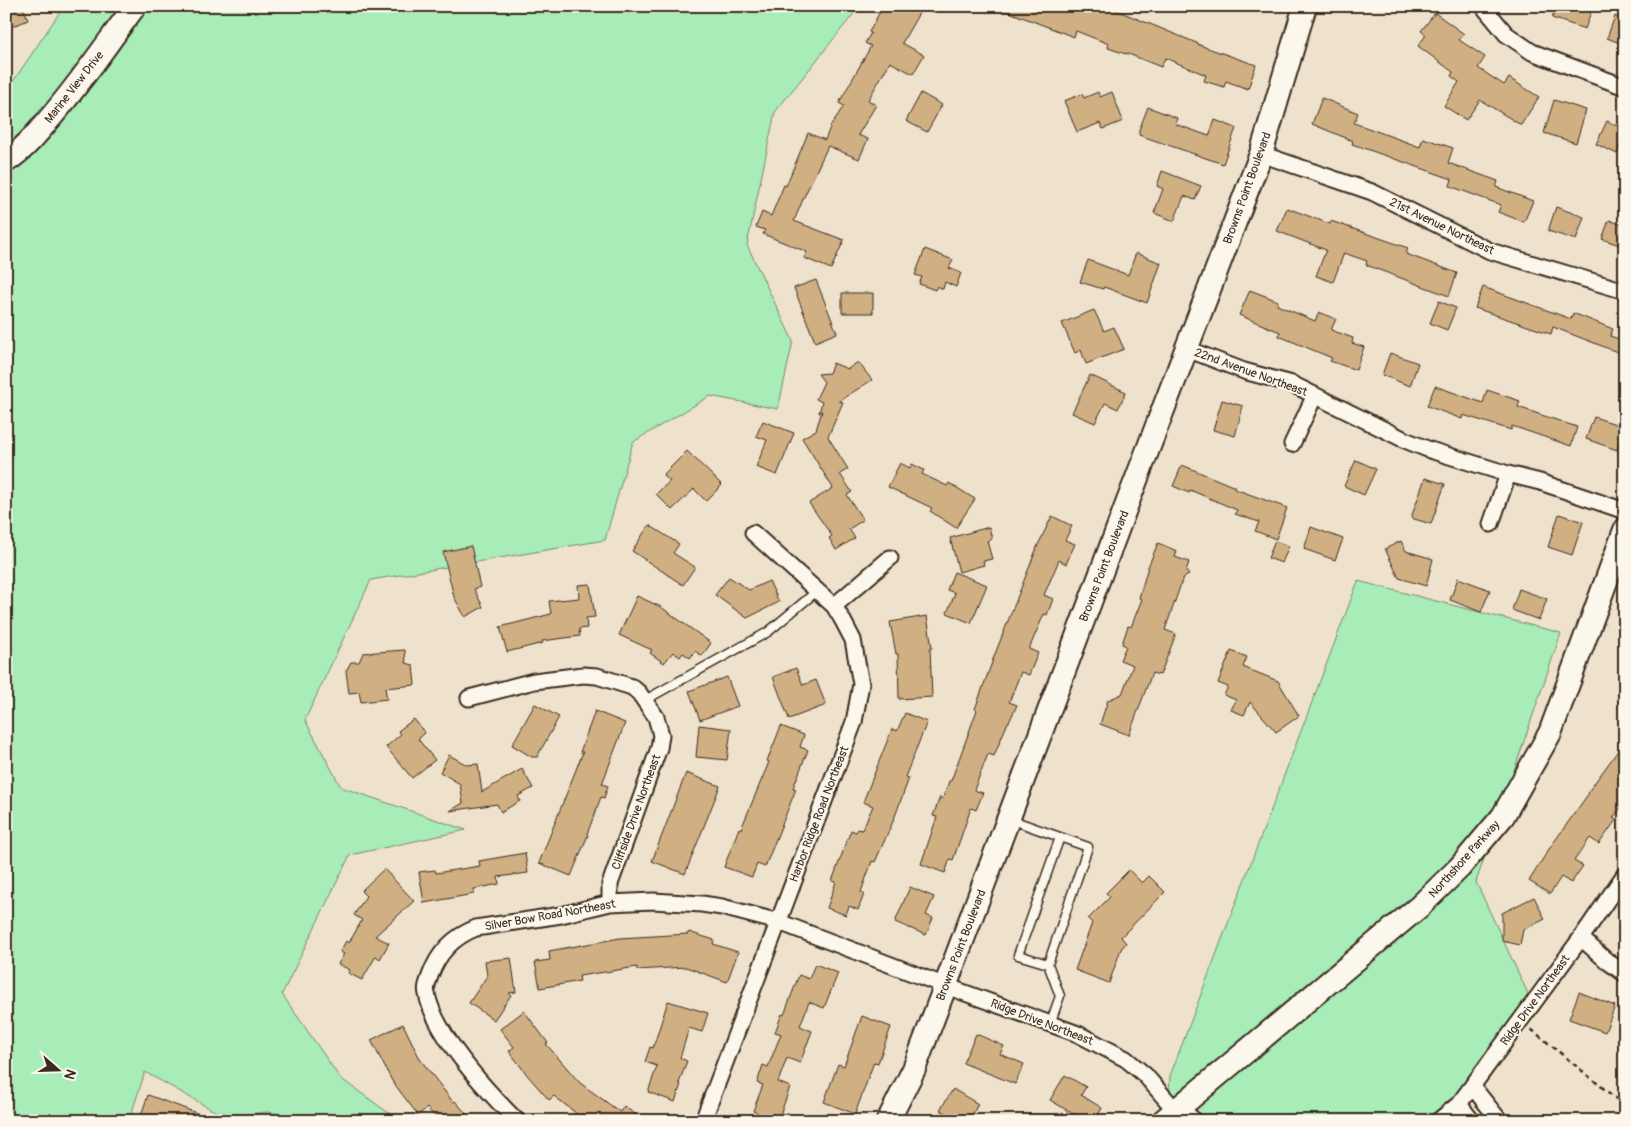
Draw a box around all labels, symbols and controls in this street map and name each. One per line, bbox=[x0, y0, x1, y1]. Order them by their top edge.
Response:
street label: Marine View Drive bbox=[42, 48, 107, 126]
street label: Browns Point Boulevard bbox=[1220, 130, 1275, 246]
street label: 21st Avenue Northeast bbox=[1387, 195, 1497, 258]
street label: 22nd Avenue Northeast bbox=[1192, 345, 1310, 400]
street label: Browns Point Boulevard bbox=[1076, 508, 1133, 624]
street label: Harbor Ridge Road Northeast bbox=[787, 744, 852, 884]
street label: Cliffside Drive Northeast bbox=[609, 752, 664, 872]
street label: Northshore Parkway bbox=[1426, 817, 1503, 901]
street label: Browns Point Boulevard bbox=[933, 887, 990, 1003]
street label: Silver Bow Road Northeast bbox=[484, 897, 617, 934]
street label: Ridge Drive Northeast bbox=[1497, 952, 1573, 1049]
street label: Ridge Drive Northeast bbox=[988, 996, 1095, 1049]
north arrow bbox=[32, 1044, 82, 1094]
text: N bbox=[60, 1067, 79, 1082]

